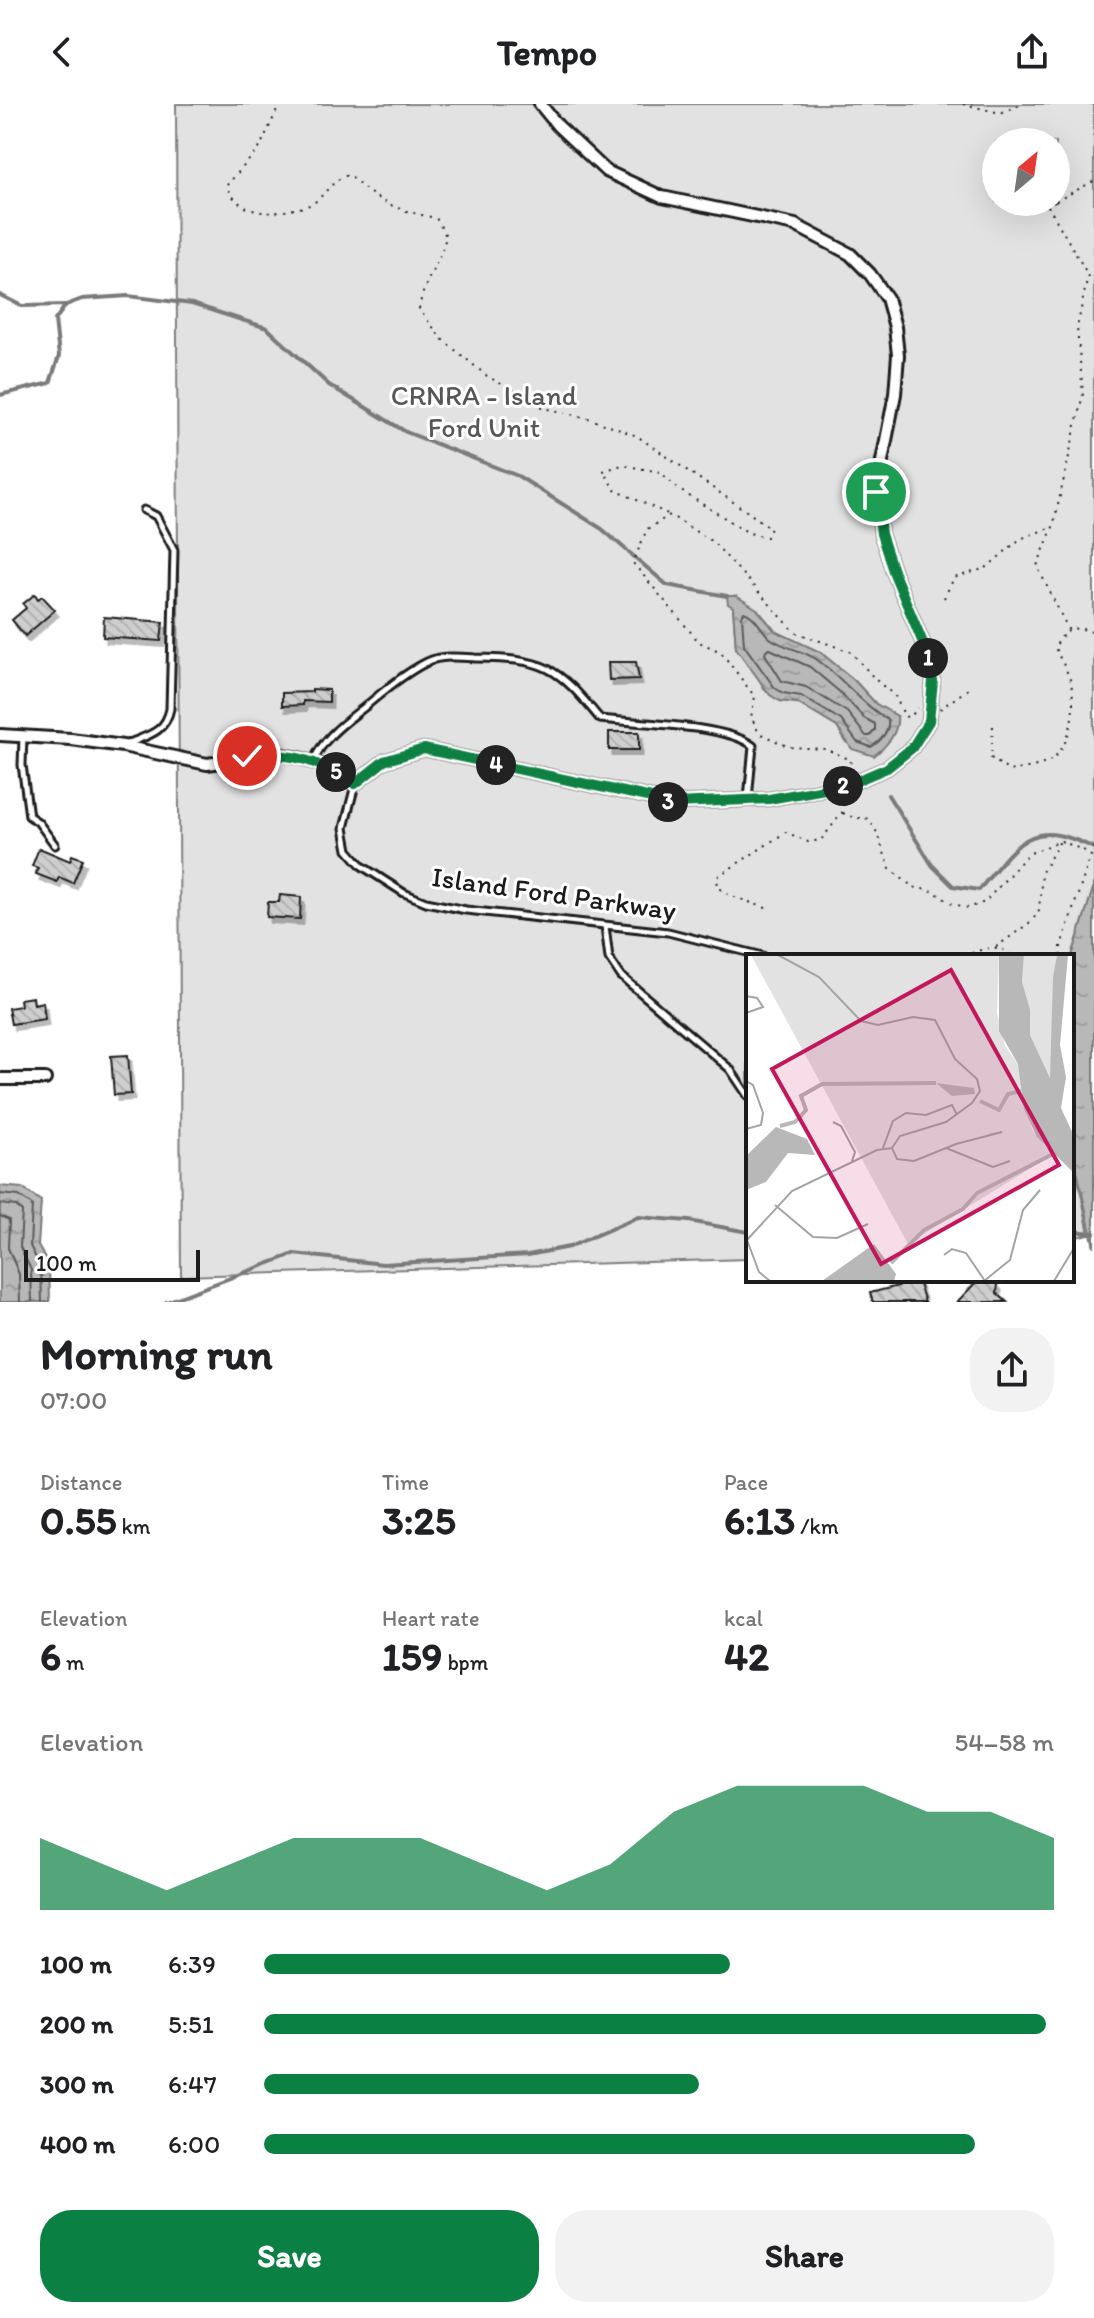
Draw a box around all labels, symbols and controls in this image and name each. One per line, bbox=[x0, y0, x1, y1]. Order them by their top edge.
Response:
icon: back bbox=[40, 30, 84, 74]
icon: share bbox=[1010, 30, 1054, 74]
text: Tempo bbox=[497, 31, 597, 74]
north arrow bbox=[982, 128, 1070, 216]
map controls bbox=[982, 128, 1070, 216]
park label: CRNRA - Island Ford Unit bbox=[391, 378, 578, 444]
pin bbox=[842, 458, 910, 526]
icon: arrive bbox=[854, 470, 898, 514]
pin: 1 bbox=[908, 638, 948, 678]
text: 1 bbox=[923, 644, 933, 671]
pin bbox=[213, 722, 281, 790]
icon: check bbox=[225, 734, 269, 778]
pin: 4 bbox=[476, 745, 516, 785]
text: 4 bbox=[489, 751, 503, 778]
pin: 5 bbox=[316, 752, 356, 792]
text: 5 bbox=[330, 758, 342, 785]
pin: 2 bbox=[823, 766, 863, 806]
text: 2 bbox=[837, 772, 849, 799]
pin: 3 bbox=[648, 782, 688, 822]
text: 3 bbox=[662, 788, 674, 815]
street label: Island Ford Parkway bbox=[430, 859, 678, 927]
inset map bbox=[746, 954, 1074, 1282]
scale bar bbox=[24, 1246, 200, 1282]
text: 100 m bbox=[36, 1250, 97, 1277]
text: Morning run bbox=[40, 1327, 273, 1380]
button: share bbox=[970, 1328, 1054, 1412]
text: 07:00 bbox=[40, 1384, 107, 1416]
text: Distance bbox=[40, 1469, 122, 1496]
text: Time bbox=[382, 1469, 429, 1496]
text: Pace bbox=[724, 1469, 768, 1496]
text: 0.55 bbox=[40, 1496, 116, 1544]
text: 3:25 bbox=[382, 1496, 456, 1544]
text: 6:13 bbox=[724, 1496, 795, 1544]
text: km bbox=[116, 1513, 151, 1540]
text: /km bbox=[795, 1513, 839, 1540]
text: Elevation bbox=[40, 1605, 127, 1632]
text: Heart rate bbox=[382, 1605, 479, 1632]
text: kcal bbox=[724, 1605, 763, 1632]
text: 6 bbox=[40, 1632, 61, 1680]
text: 159 bbox=[382, 1632, 442, 1680]
text: 42 bbox=[724, 1632, 769, 1680]
text: m bbox=[61, 1649, 85, 1676]
text: bpm bbox=[442, 1649, 488, 1676]
text: Elevation bbox=[40, 1726, 143, 1758]
text: 54–58 m bbox=[955, 1726, 1054, 1758]
text: 100 m bbox=[40, 1948, 112, 1980]
text: 6:39 bbox=[168, 1948, 216, 1980]
text: 200 m bbox=[40, 2008, 113, 2040]
text: 5:51 bbox=[168, 2008, 214, 2040]
text: 300 m bbox=[40, 2068, 114, 2100]
text: 6:47 bbox=[168, 2068, 217, 2100]
text: 400 m bbox=[40, 2128, 115, 2160]
text: 6:00 bbox=[168, 2128, 220, 2160]
button: Save bbox=[40, 2210, 539, 2302]
button: Share bbox=[555, 2210, 1054, 2302]

